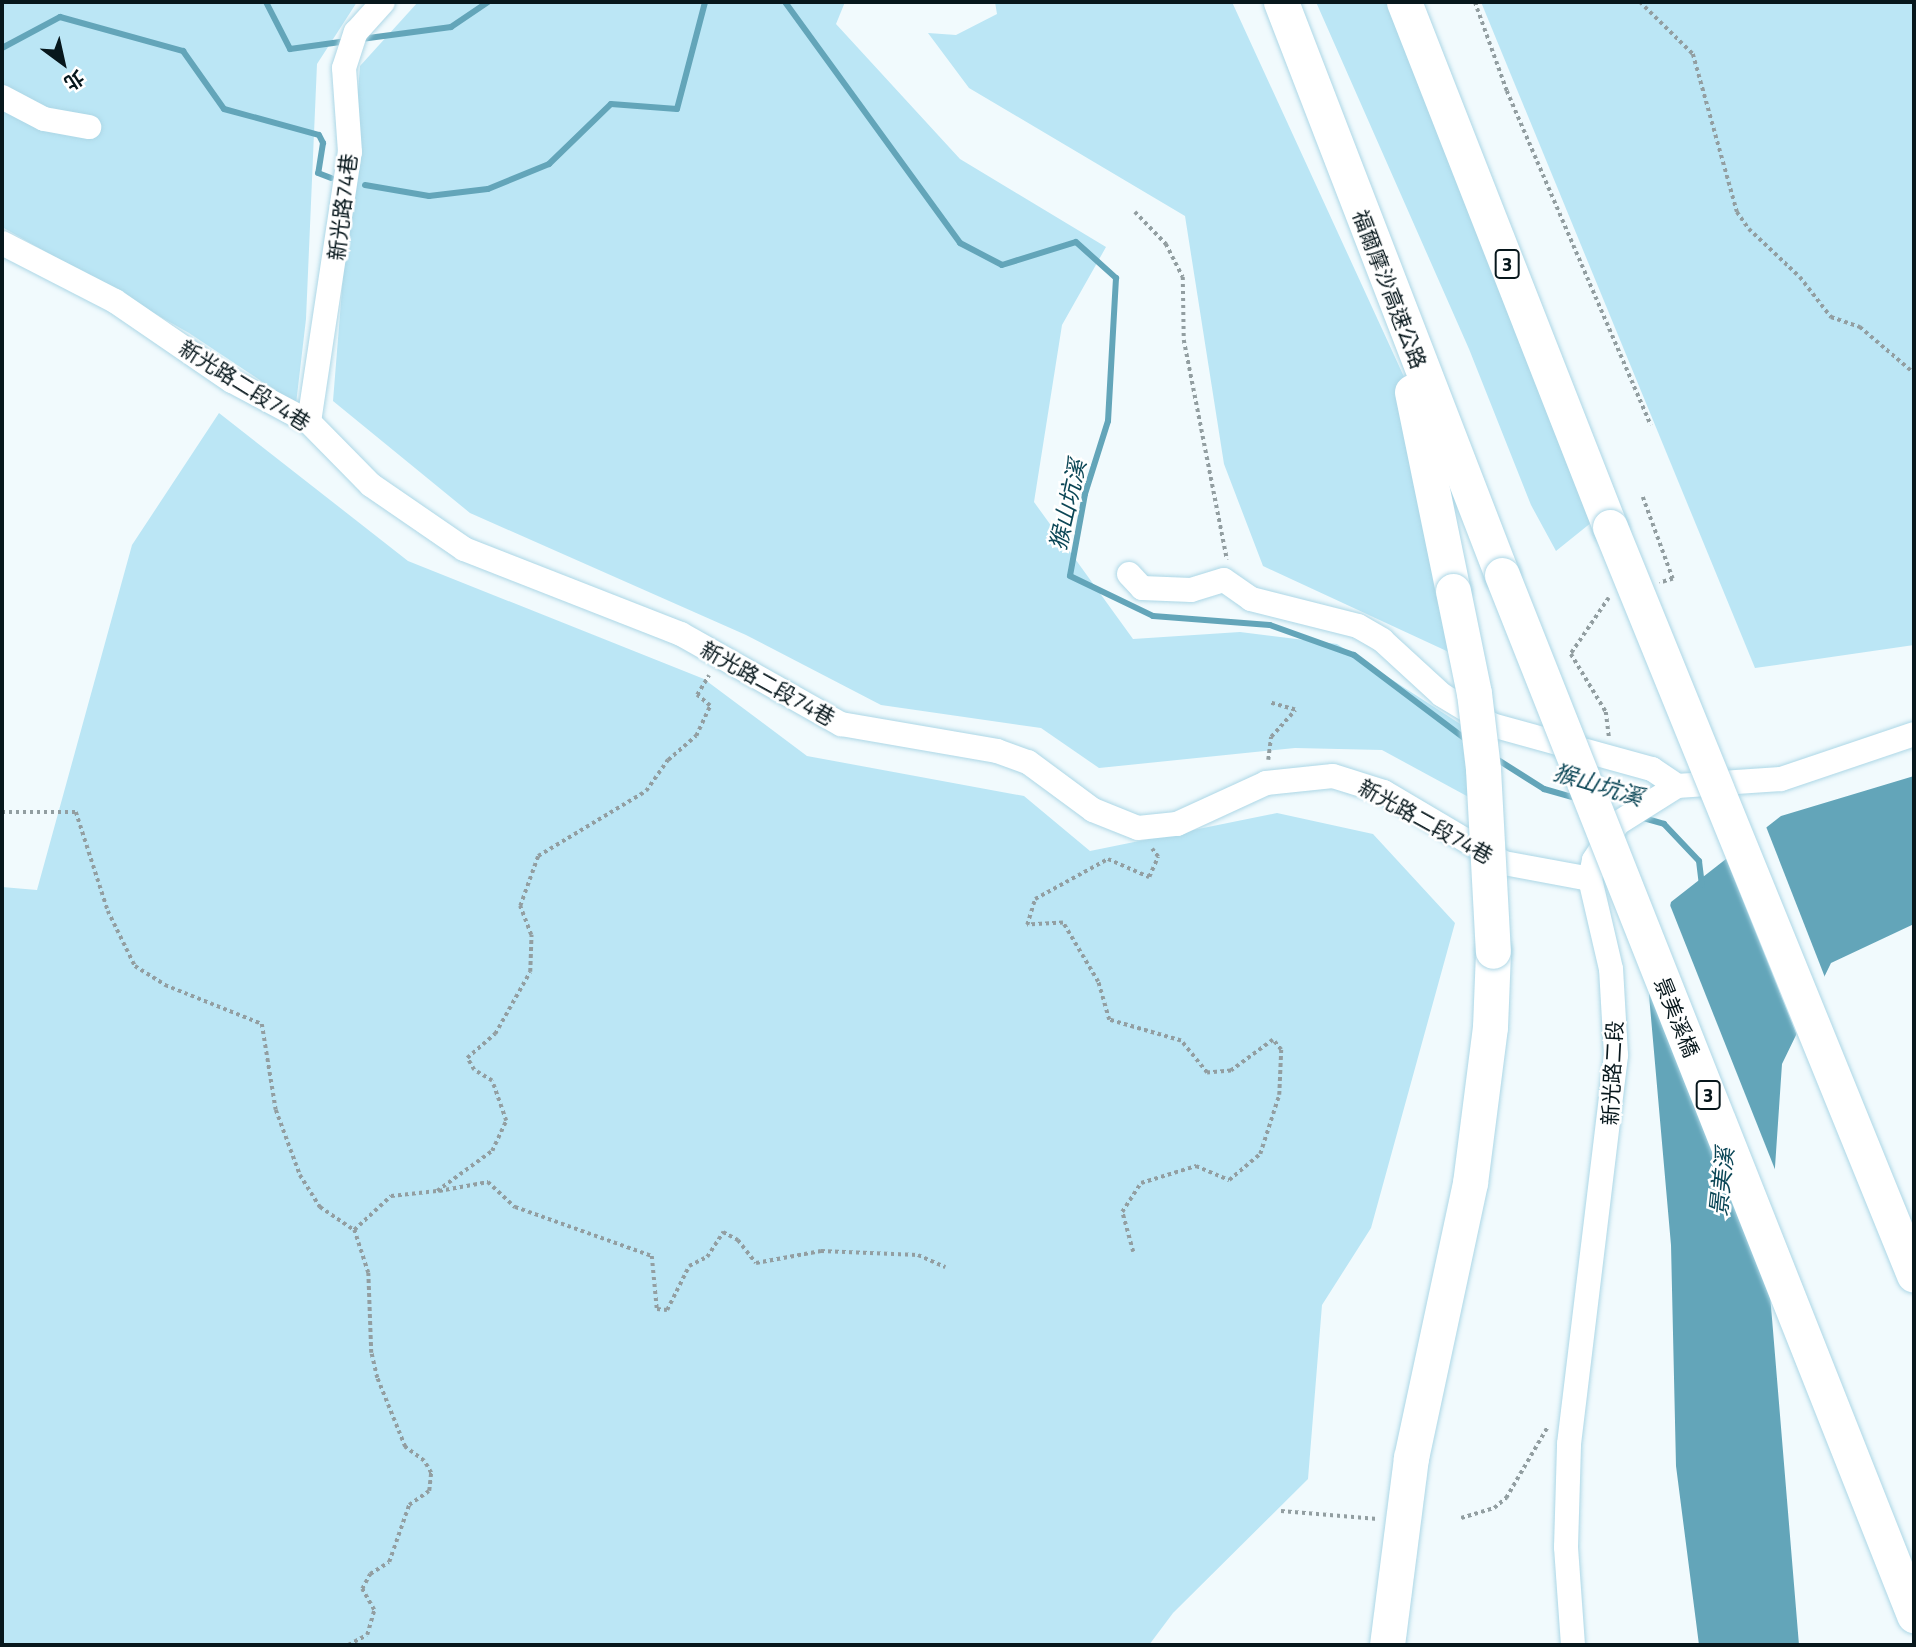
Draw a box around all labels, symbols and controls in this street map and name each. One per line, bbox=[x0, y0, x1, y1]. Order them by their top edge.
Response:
north arrow bbox=[28, 28, 98, 98]
text: 北 bbox=[59, 64, 91, 98]
street label: 新光路74巷 bbox=[323, 152, 361, 262]
street label: 福爾摩沙高速公路 bbox=[1348, 206, 1432, 372]
road number: 3 bbox=[1493, 248, 1521, 280]
street label: 新光路二段74巷 bbox=[175, 335, 315, 435]
water label: 猴山坑溪 bbox=[1044, 457, 1092, 553]
street label: 新光路二段74巷 bbox=[697, 636, 839, 730]
water label: 猴山坑溪 bbox=[1550, 758, 1646, 812]
street label: 新光路二段74巷 bbox=[1355, 774, 1497, 868]
street label: 景美溪橋 bbox=[1650, 973, 1704, 1061]
street label: 新光路二段 bbox=[1597, 1020, 1627, 1126]
road number: 3 bbox=[1694, 1079, 1722, 1110]
water label: 景美溪 bbox=[1705, 1146, 1739, 1218]

